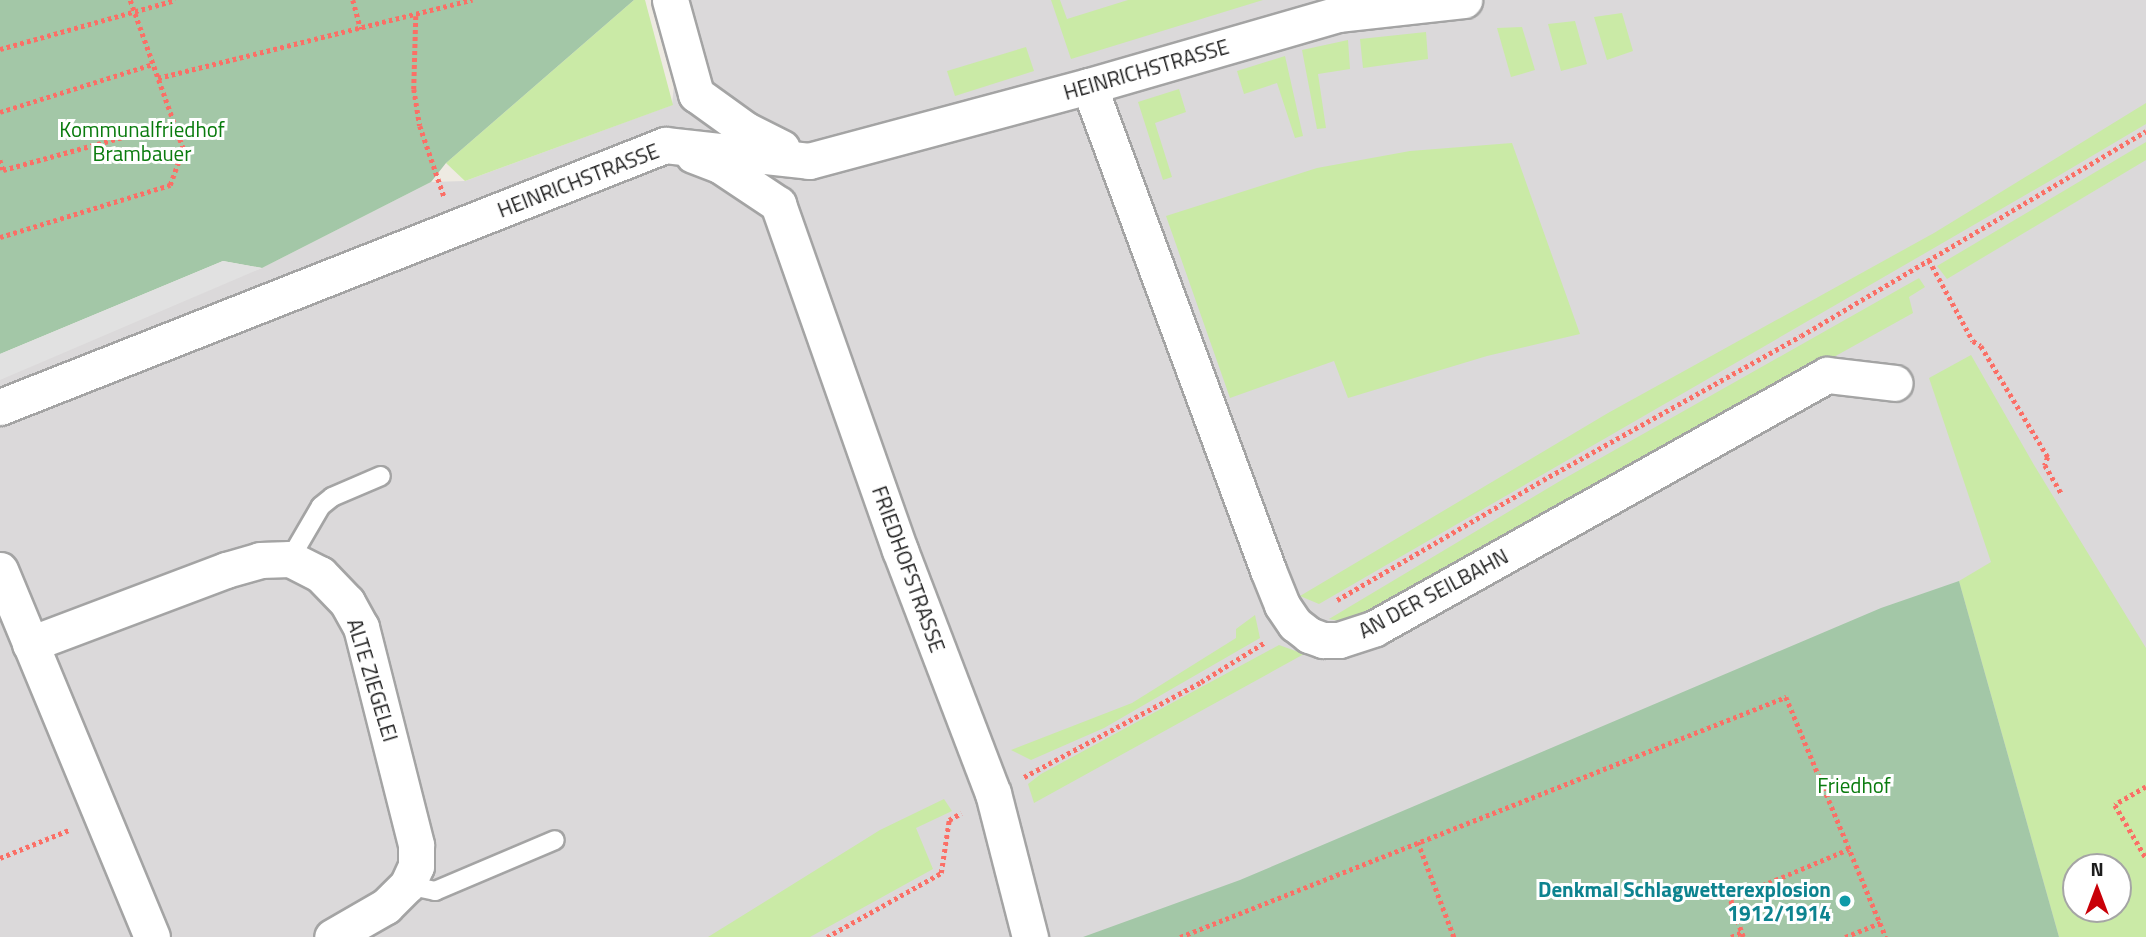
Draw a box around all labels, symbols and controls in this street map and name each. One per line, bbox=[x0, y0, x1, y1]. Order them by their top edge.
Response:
street label: HEINRICHSTRASSE bbox=[1060, 33, 1232, 105]
park label: Kommunalfriedhof Brambauer bbox=[59, 116, 225, 166]
street label: HEINRICHSTRASSE bbox=[494, 138, 662, 222]
street label: FRIEDHOFSTRASSE bbox=[867, 482, 951, 656]
street label: AN DER SEILBAHN bbox=[1354, 543, 1512, 643]
street label: ALTE ZIEGELEI bbox=[342, 616, 404, 744]
park label: Friedhof bbox=[1817, 772, 1891, 798]
north arrow bbox=[2062, 853, 2132, 923]
text: N bbox=[2090, 854, 2104, 883]
place label: Denkmal Schlagwetterexplosion 1912/1914 bbox=[1538, 876, 1831, 926]
marker: Denkmal Schlagwetterexplosion 1912/1914 bbox=[1837, 893, 1853, 909]

